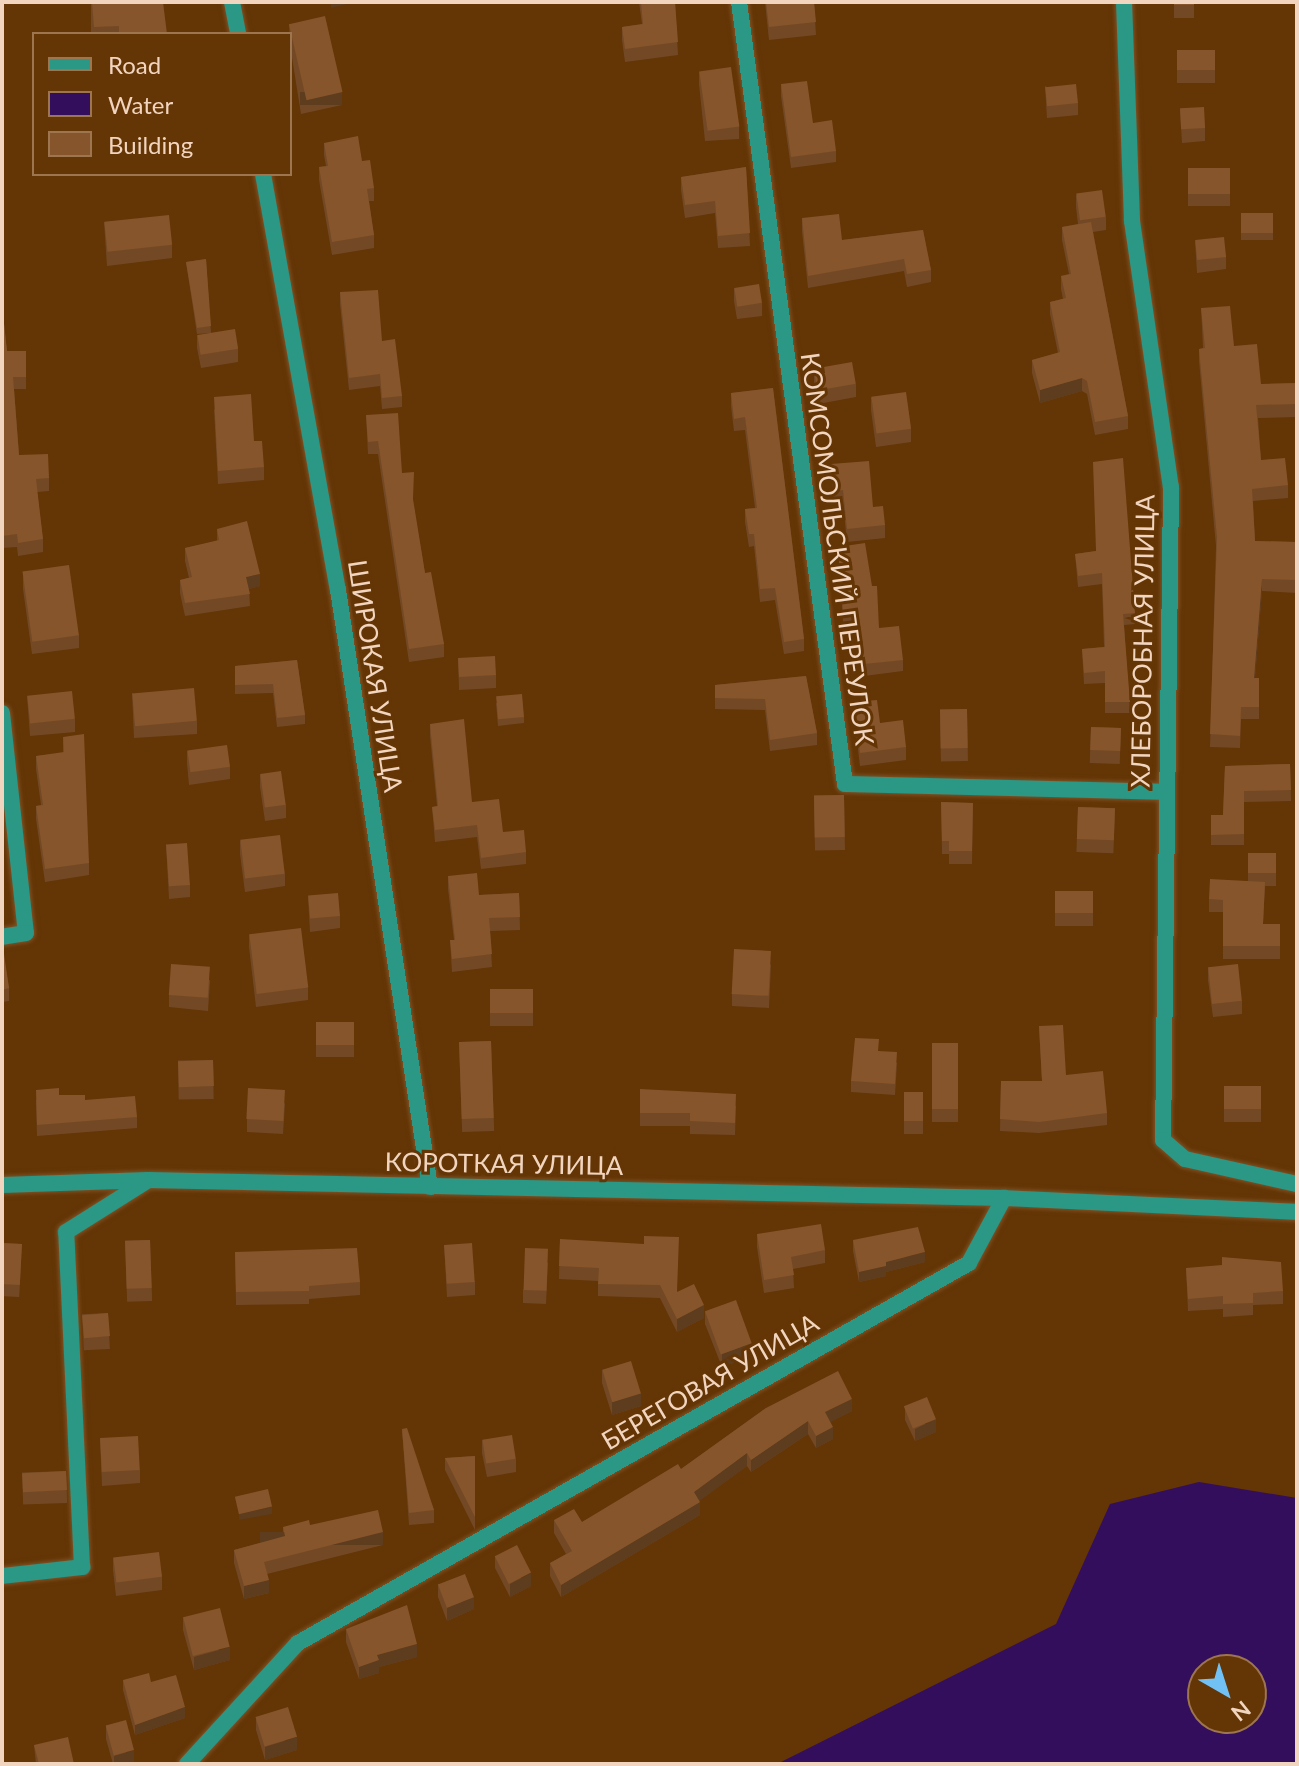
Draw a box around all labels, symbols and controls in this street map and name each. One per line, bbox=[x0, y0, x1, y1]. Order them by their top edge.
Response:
legend bbox=[32, 32, 292, 176]
text: Road bbox=[108, 50, 161, 79]
text: Water bbox=[108, 90, 173, 119]
text: Building bbox=[108, 130, 193, 159]
street label: КОМСОМОЛЬСКИЙ ПЕРЕУЛОК bbox=[794, 351, 880, 747]
street label: ХЛЕБОРОБНАЯ УЛИЦА bbox=[1125, 494, 1161, 788]
street label: ШИРОКАЯ УЛИЦА bbox=[341, 558, 409, 794]
street label: КОРОТКАЯ УЛИЦА bbox=[384, 1146, 624, 1182]
street label: БЕРЕГОВАЯ УЛИЦА bbox=[596, 1307, 824, 1457]
north arrow bbox=[1187, 1654, 1267, 1734]
text: N bbox=[1226, 1696, 1256, 1727]

